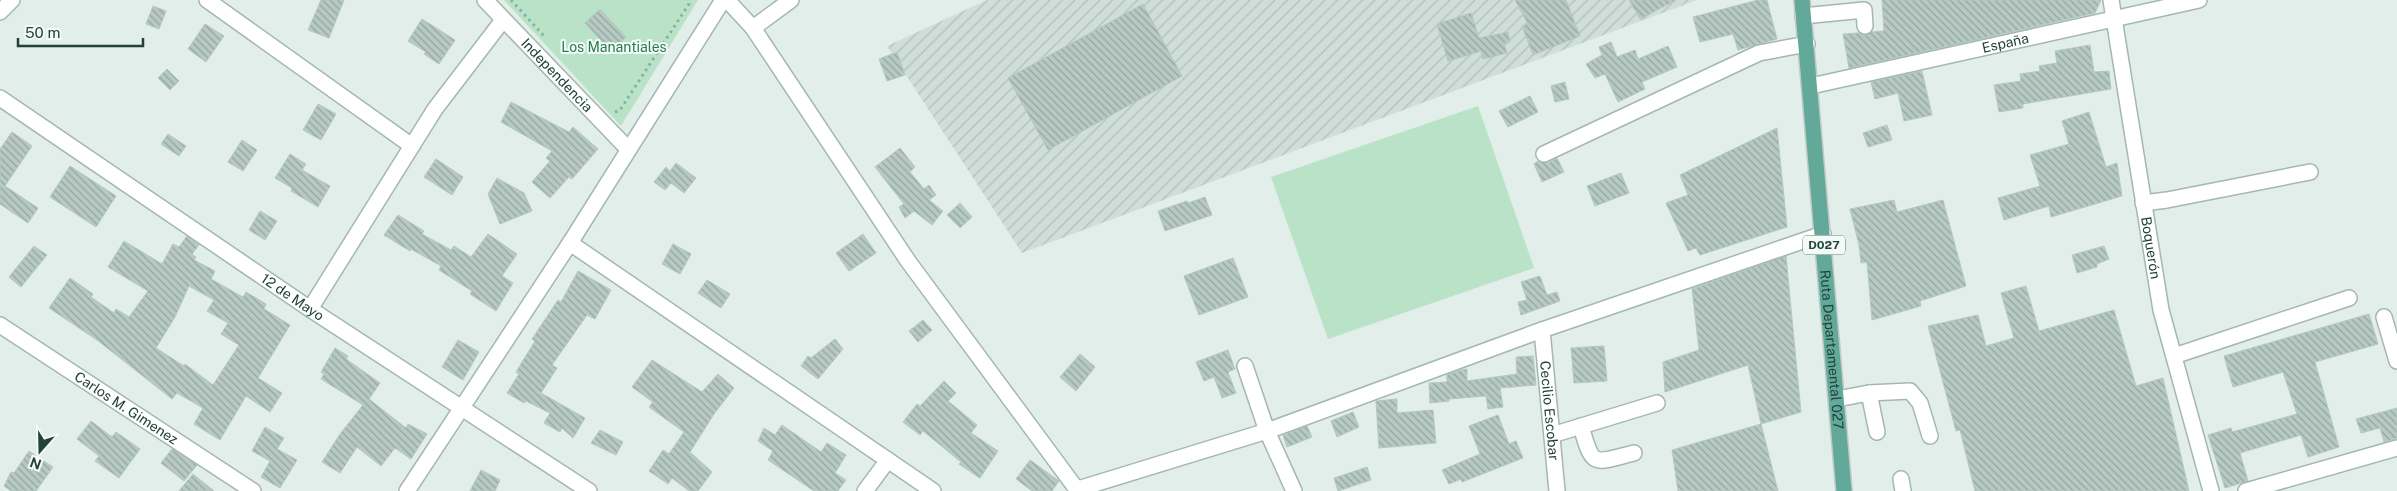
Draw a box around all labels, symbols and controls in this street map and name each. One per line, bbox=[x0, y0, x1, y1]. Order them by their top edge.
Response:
scale bar bbox=[18, 15, 142, 47]
text: 50 m bbox=[25, 24, 60, 41]
street label: España bbox=[1980, 30, 2030, 56]
street label: Independencia bbox=[518, 35, 596, 115]
park label: Los Manantiales bbox=[561, 39, 667, 55]
street label: Boquerón bbox=[2138, 215, 2164, 280]
road number: D027 bbox=[1803, 236, 1845, 254]
street label: Ruta Departamental 027 bbox=[1817, 269, 1847, 430]
street label: 12 de Mayo bbox=[258, 270, 327, 324]
street label: Cecilio Escobar bbox=[1537, 360, 1562, 461]
street label: Carlos M. Gimenez bbox=[72, 368, 181, 448]
north arrow bbox=[15, 426, 65, 476]
text: N bbox=[28, 454, 43, 473]

